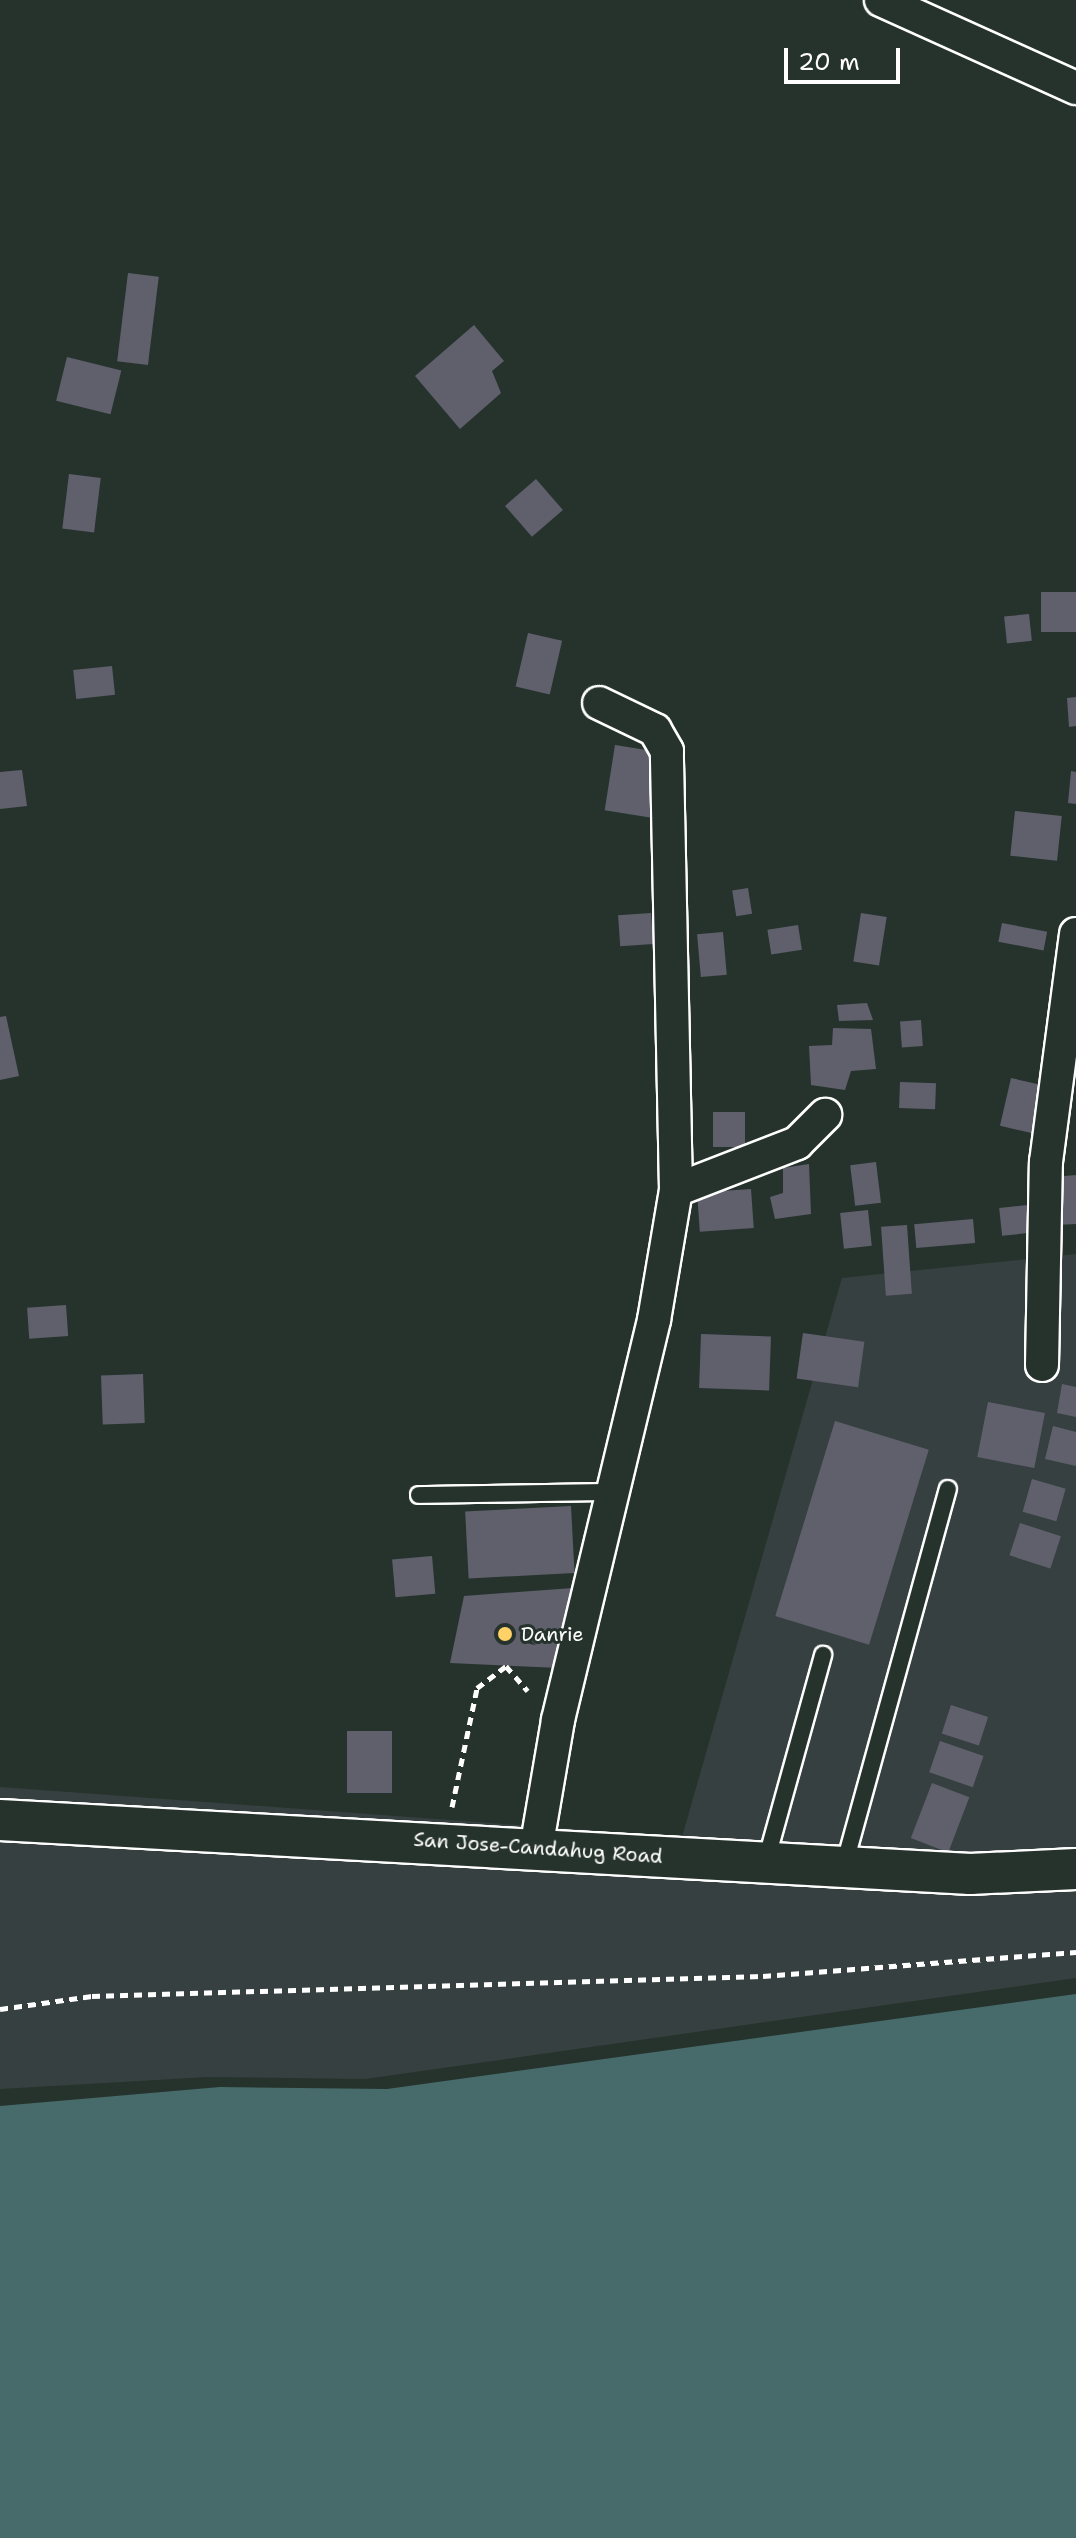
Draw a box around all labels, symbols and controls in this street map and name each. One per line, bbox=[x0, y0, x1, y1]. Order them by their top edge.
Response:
scale bar bbox=[788, 32, 904, 82]
text: 20 m bbox=[798, 46, 860, 78]
place label: Danrie bbox=[521, 1622, 584, 1646]
marker: Danrie bbox=[496, 1625, 514, 1643]
street label: San Jose-Candahug Road bbox=[413, 1827, 663, 1869]

